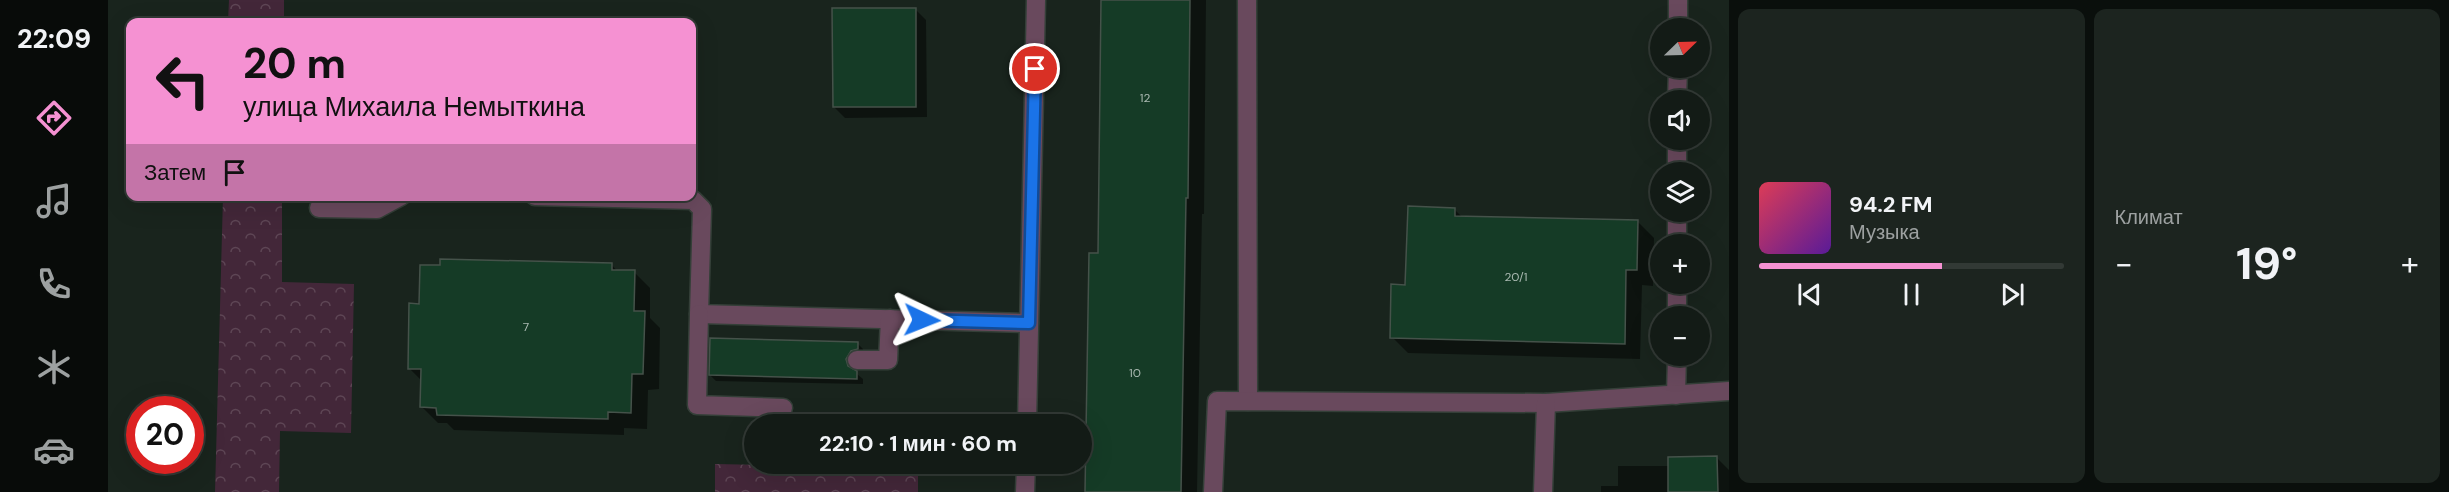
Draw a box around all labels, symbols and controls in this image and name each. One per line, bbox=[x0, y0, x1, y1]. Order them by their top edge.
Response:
north arrow bbox=[1650, 18, 1710, 78]
map controls bbox=[1650, 18, 1710, 366]
text: 22:09 bbox=[17, 21, 91, 56]
text: 20 m bbox=[243, 36, 346, 91]
icon: left bbox=[144, 42, 222, 120]
pin bbox=[1009, 43, 1060, 94]
icon: arrive bbox=[1018, 52, 1051, 85]
text: улица Михаила Немыткина bbox=[243, 89, 585, 124]
house number: 12 bbox=[1140, 90, 1150, 106]
button: sound bbox=[1650, 90, 1710, 150]
icon: directions bbox=[33, 97, 75, 139]
icon: arrive bbox=[218, 156, 251, 189]
text: Затем bbox=[144, 158, 206, 187]
button: layers bbox=[1650, 162, 1710, 222]
icon: music bbox=[33, 180, 75, 222]
text: 94.2 FM bbox=[1849, 190, 1932, 219]
text: Климат bbox=[2115, 204, 2183, 230]
text: Музыка bbox=[1849, 219, 1920, 245]
button: + bbox=[1650, 234, 1710, 294]
text: 19° bbox=[2236, 234, 2297, 293]
text: − bbox=[2115, 242, 2133, 285]
text: + bbox=[2401, 242, 2419, 285]
icon: phone bbox=[33, 263, 75, 305]
house number: 20/1 bbox=[1505, 269, 1527, 285]
icon: previous bbox=[1793, 278, 1826, 311]
icon: pause bbox=[1895, 278, 1928, 311]
icon: next bbox=[1996, 278, 2029, 311]
position arrow bbox=[890, 288, 954, 352]
button: − bbox=[1650, 306, 1710, 366]
house number: 7 bbox=[523, 319, 529, 335]
icon: climate bbox=[33, 346, 75, 388]
house number: 10 bbox=[1129, 365, 1141, 381]
speed limit sign: 20 bbox=[126, 396, 204, 474]
icon: car bbox=[33, 429, 75, 471]
text: 22:10 · 1 мин · 60 m bbox=[819, 429, 1017, 458]

